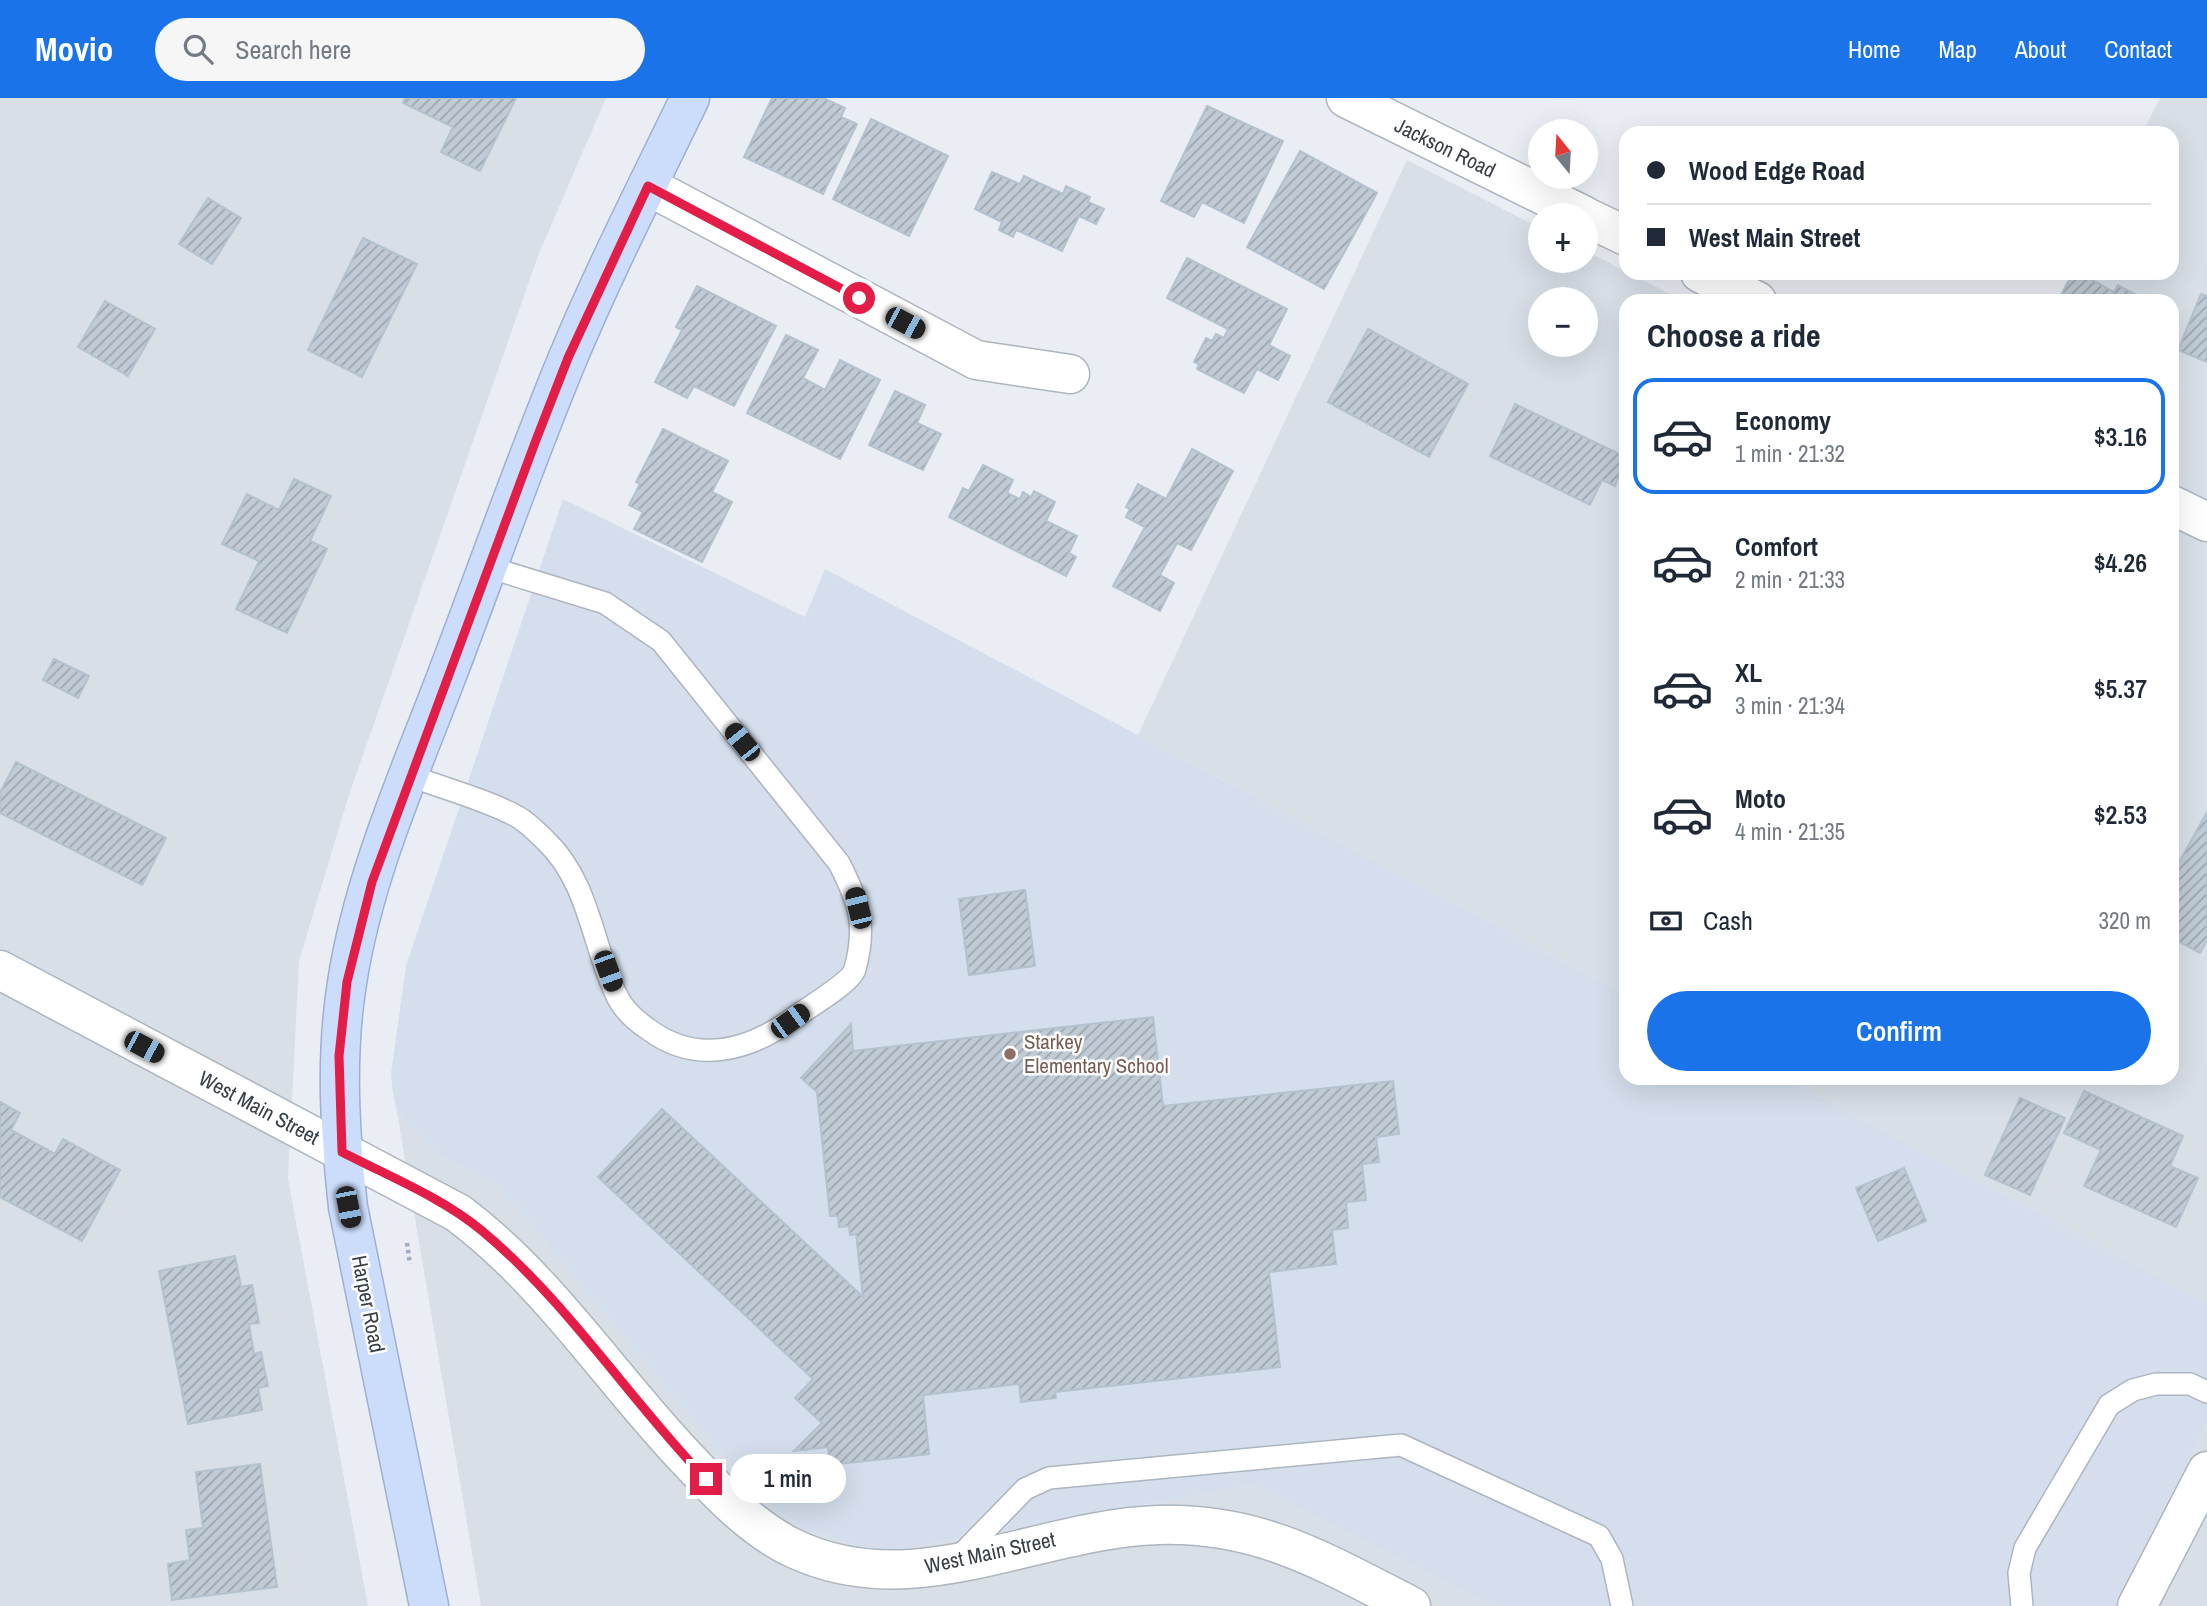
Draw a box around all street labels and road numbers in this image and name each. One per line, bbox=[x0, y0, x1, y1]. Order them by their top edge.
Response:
street label: Jackson Road bbox=[1390, 111, 1501, 185]
street label: West Main Street bbox=[194, 1064, 325, 1152]
street label: Harper Road bbox=[345, 1253, 392, 1355]
street label: West Main Street bbox=[922, 1524, 1058, 1580]

